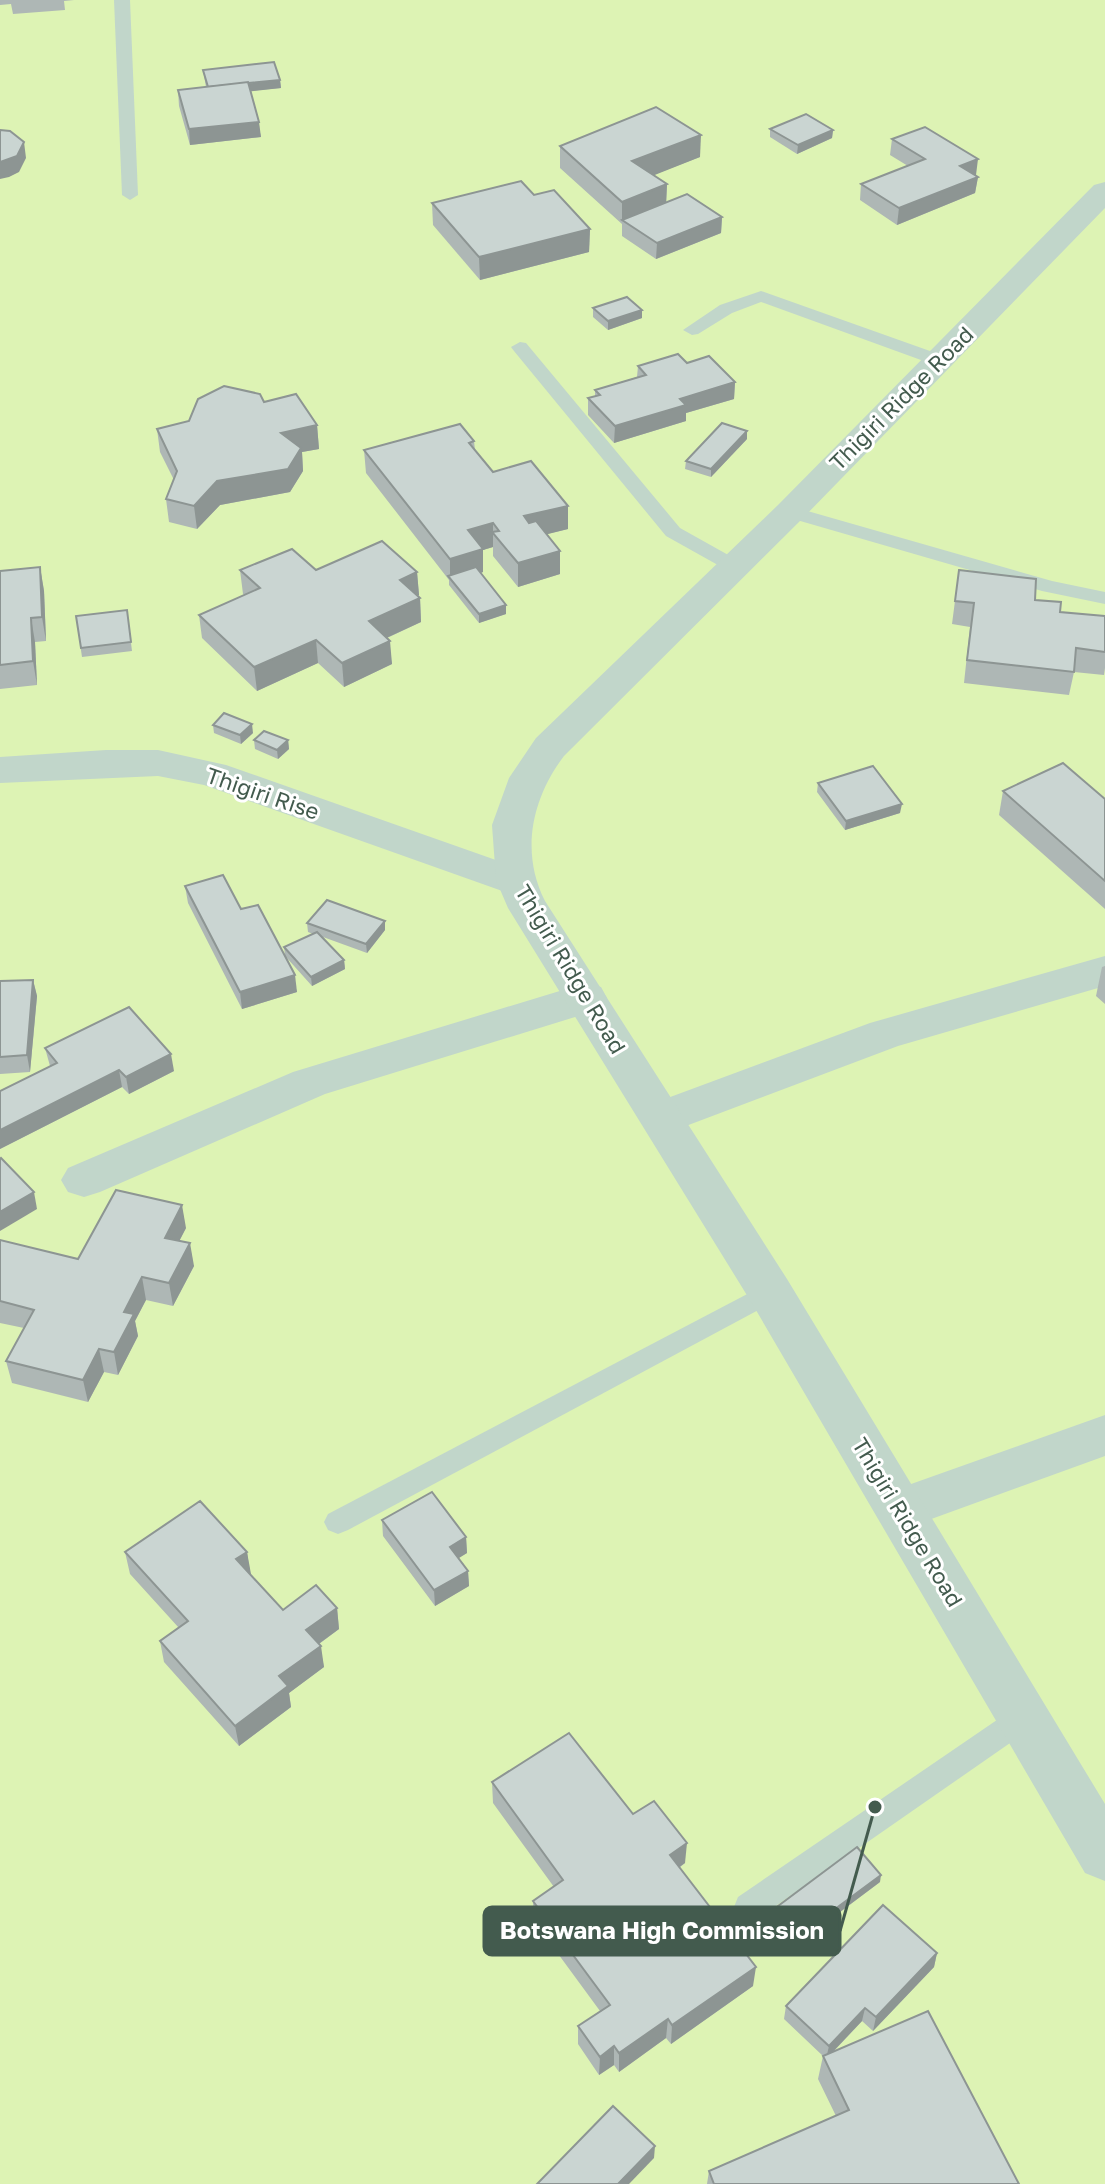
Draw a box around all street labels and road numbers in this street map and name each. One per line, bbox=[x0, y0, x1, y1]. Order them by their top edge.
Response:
street label: Thigiri Ridge Road bbox=[823, 320, 979, 476]
street label: Thigiri Rise bbox=[203, 761, 323, 825]
street label: Thigiri Ridge Road bbox=[510, 880, 632, 1058]
street label: Thigiri Ridge Road bbox=[847, 1433, 969, 1611]

